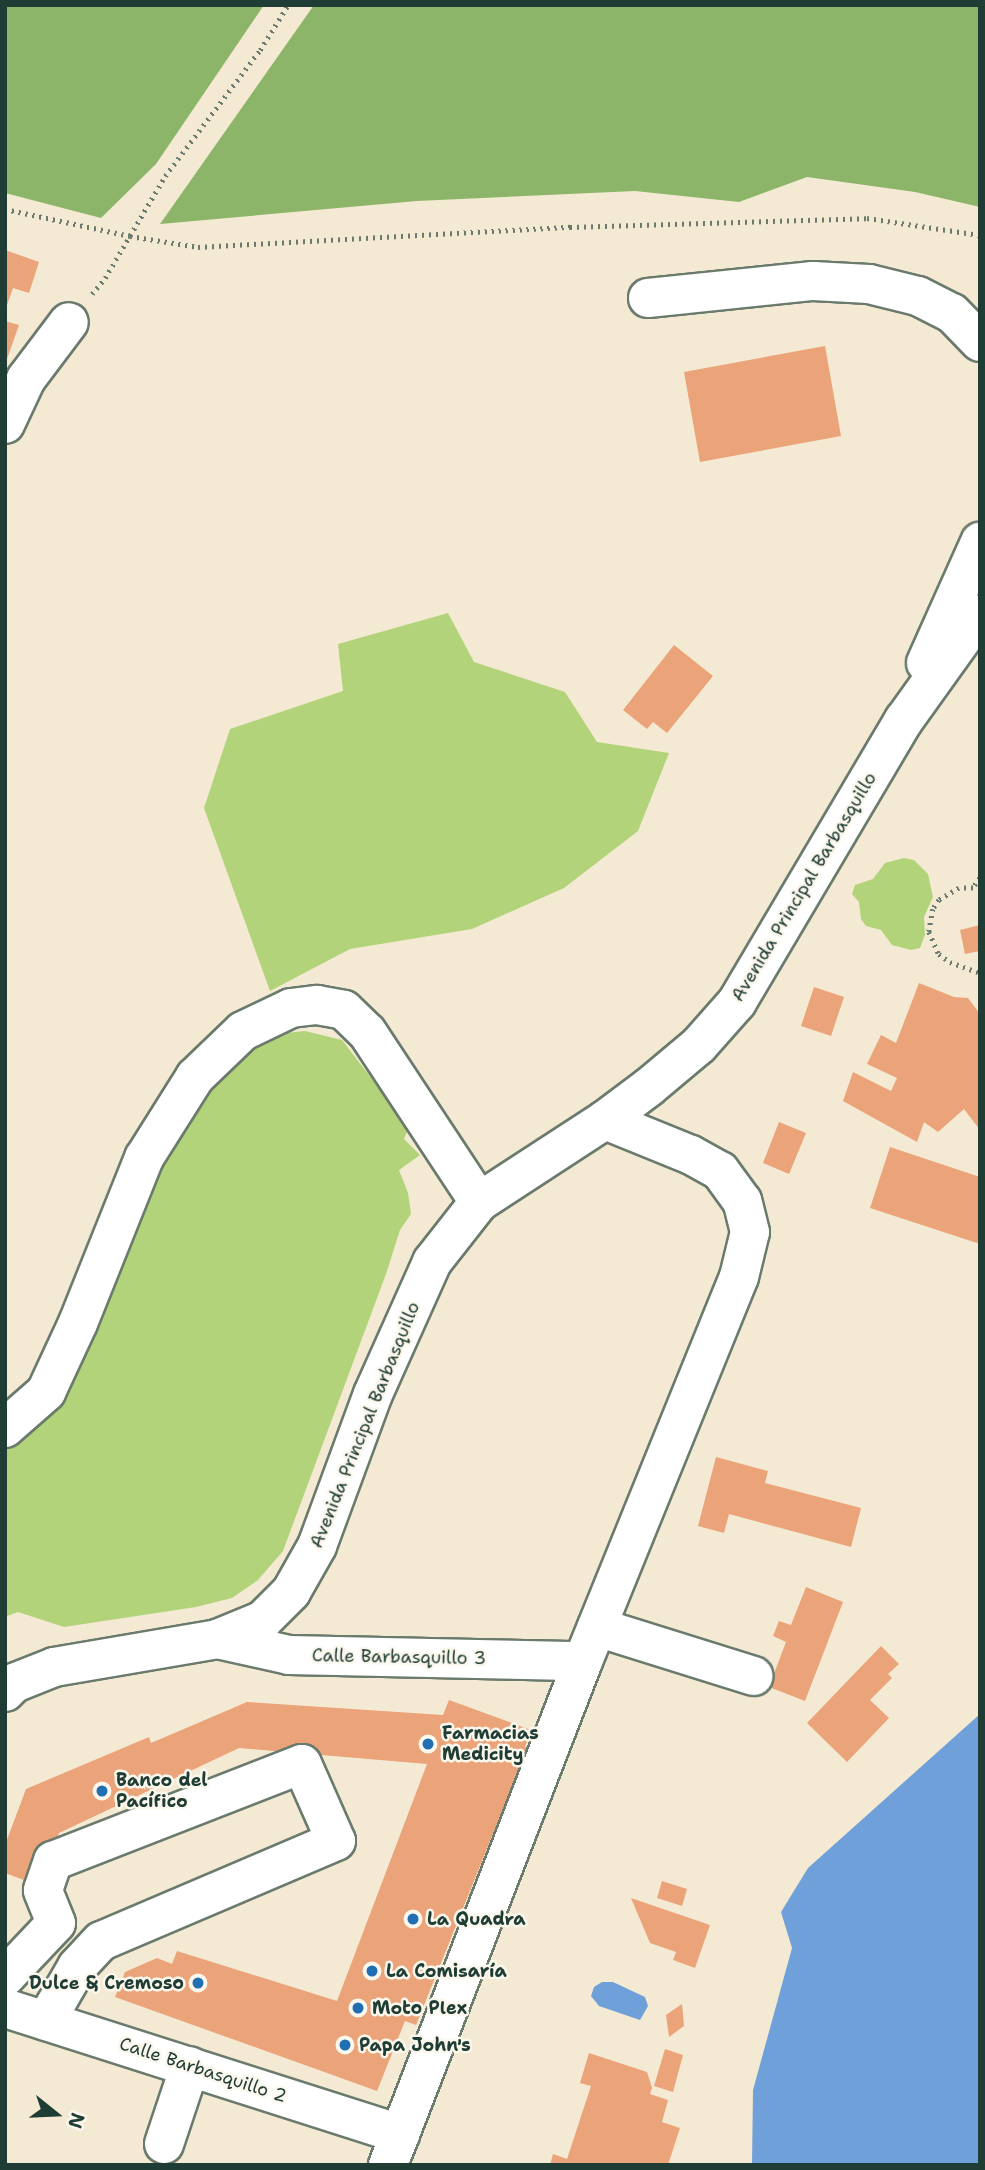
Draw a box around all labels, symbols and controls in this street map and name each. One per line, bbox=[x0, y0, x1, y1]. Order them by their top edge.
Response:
street label: Avenida Principal Barbasquillo bbox=[727, 768, 881, 1006]
street label: Avenida Principal Barbasquillo bbox=[306, 1299, 424, 1551]
street label: Calle Barbasquillo 3 bbox=[312, 1645, 486, 1669]
place label: Farmacias Medicity bbox=[442, 1723, 539, 1766]
marker: Farmacias Medicity bbox=[420, 1736, 436, 1752]
place label: Banco del Pacífico bbox=[116, 1770, 208, 1812]
marker: Banco del Pacífico bbox=[94, 1783, 110, 1799]
place label: La Quadra bbox=[427, 1908, 526, 1930]
marker: La Quadra bbox=[405, 1911, 421, 1927]
place label: La Comisaría bbox=[386, 1960, 507, 1982]
marker: La Comisaría bbox=[364, 1963, 380, 1979]
place label: Dulce & Cremoso bbox=[29, 1972, 184, 1994]
marker: Dulce & Cremoso bbox=[190, 1975, 206, 1991]
place label: Moto Plex bbox=[372, 1997, 467, 2019]
marker: Moto Plex bbox=[350, 2000, 366, 2016]
street label: Calle Barbasquillo 2 bbox=[117, 2033, 289, 2107]
place label: Papa John's bbox=[359, 2034, 471, 2056]
marker: Papa John's bbox=[337, 2037, 353, 2053]
north arrow bbox=[21, 2079, 91, 2149]
text: N bbox=[62, 2110, 91, 2132]

